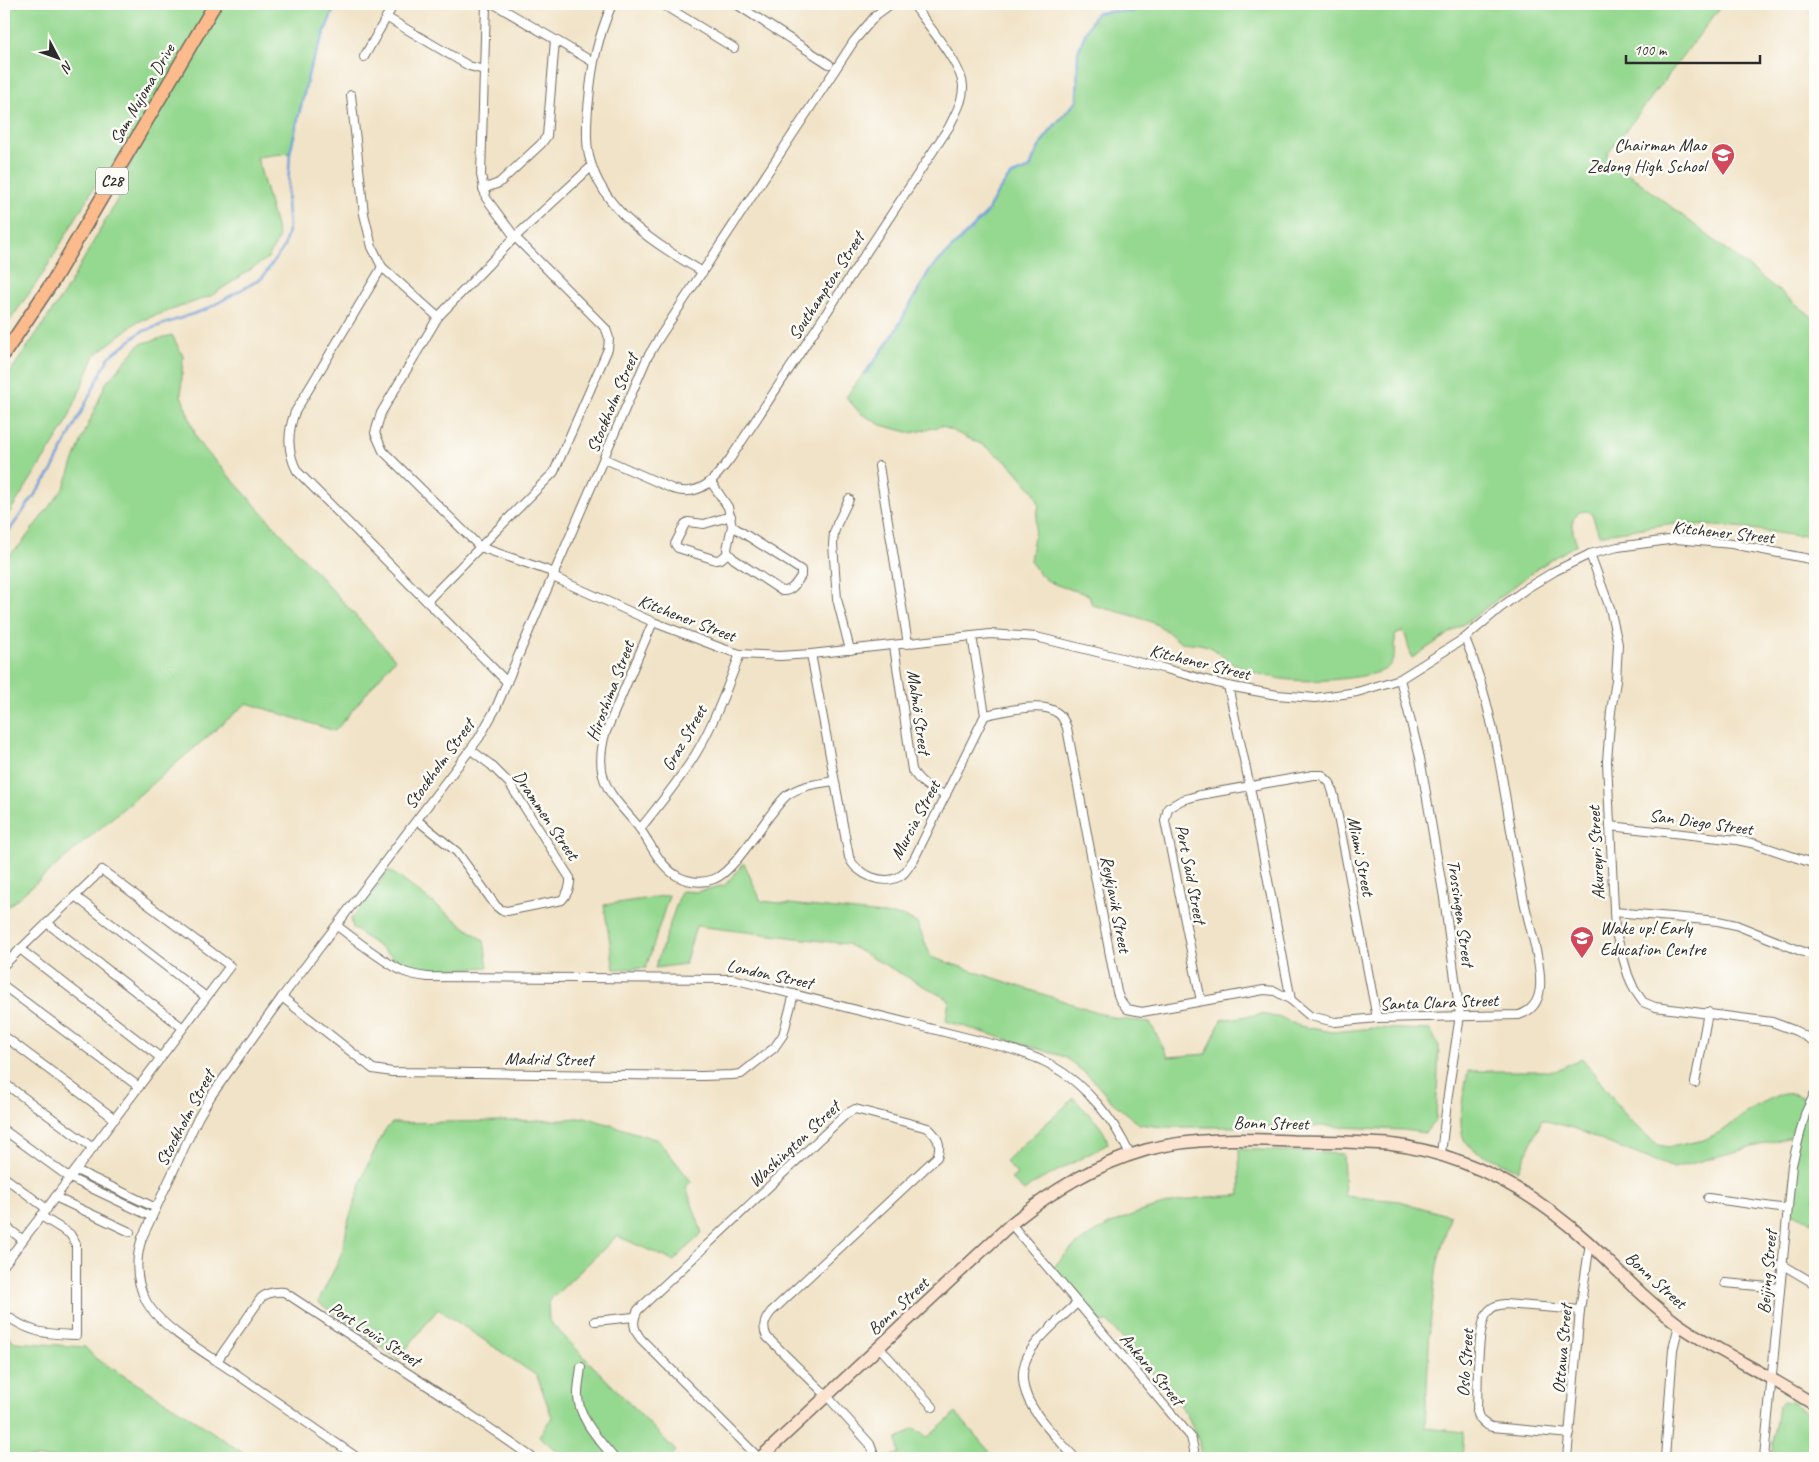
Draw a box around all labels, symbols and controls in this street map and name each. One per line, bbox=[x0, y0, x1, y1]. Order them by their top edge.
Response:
north arrow bbox=[32, 32, 82, 82]
scale bar bbox=[1626, 32, 1760, 64]
street label: Sam Nujoma Drive bbox=[104, 39, 180, 148]
text: 100 m bbox=[1634, 41, 1668, 60]
text: N bbox=[57, 57, 77, 77]
place label: Chairman Mao Zedong High School bbox=[1587, 134, 1709, 177]
school or university icon: Chairman Mao Zedong High School bbox=[1710, 142, 1736, 176]
road number: C28 bbox=[96, 168, 128, 195]
street label: Southampton Street bbox=[783, 225, 871, 344]
street label: Stockholm Street bbox=[581, 347, 644, 456]
street label: Kitchener Street bbox=[1671, 516, 1777, 549]
street label: Kitchener Street bbox=[635, 589, 741, 647]
street label: Hiroshima Street bbox=[581, 636, 640, 744]
street label: Kitchener Street bbox=[1148, 639, 1254, 686]
street label: Malmö Street bbox=[902, 668, 936, 759]
street label: Graz Street bbox=[656, 700, 713, 775]
street label: Stockholm Street bbox=[399, 712, 481, 813]
street label: Drammen Street bbox=[508, 766, 585, 866]
street label: Murcia Street bbox=[885, 775, 946, 863]
street label: Akureyri Street bbox=[1582, 803, 1609, 900]
street label: San Diego Street bbox=[1648, 804, 1756, 840]
street label: Miami Street bbox=[1343, 814, 1380, 900]
street label: Port Said Street bbox=[1171, 823, 1212, 928]
street label: Reykjavik Street bbox=[1096, 854, 1137, 956]
street label: Trossingen Street bbox=[1443, 858, 1480, 971]
place label: Wake up! Early Education Centre bbox=[1600, 917, 1707, 960]
school or university icon: Wake up! Early Education Centre bbox=[1569, 925, 1595, 959]
street label: London Street bbox=[725, 954, 818, 994]
street label: Santa Clara Street bbox=[1380, 989, 1501, 1015]
street label: Madrid Street bbox=[505, 1047, 596, 1071]
street label: Stockholm Street bbox=[150, 1063, 221, 1170]
street label: Washington Street bbox=[744, 1094, 846, 1192]
street label: Bonn Street bbox=[1233, 1111, 1311, 1135]
street label: Beijing Street bbox=[1752, 1226, 1782, 1315]
street label: Bonn Street bbox=[1621, 1247, 1693, 1315]
street label: Bonn Street bbox=[863, 1271, 934, 1340]
street label: Port Louis Street bbox=[325, 1296, 427, 1373]
street label: Ottawa Street bbox=[1547, 1301, 1577, 1394]
street label: Oslo Street bbox=[1452, 1326, 1478, 1398]
street label: Ankara Street bbox=[1115, 1328, 1191, 1412]

